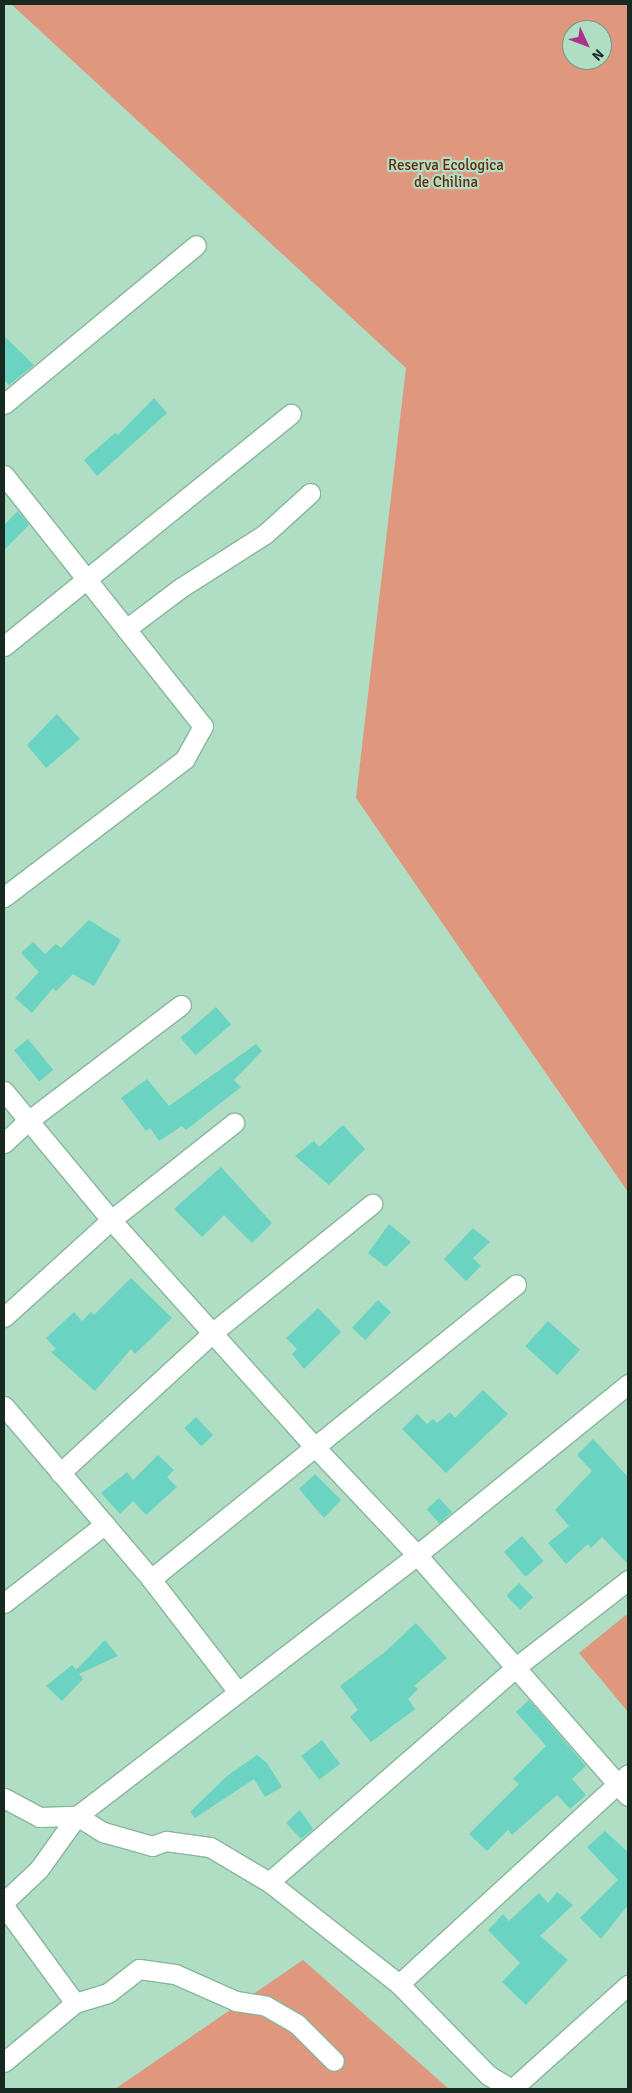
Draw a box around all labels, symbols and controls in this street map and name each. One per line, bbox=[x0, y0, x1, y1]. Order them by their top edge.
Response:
north arrow bbox=[562, 20, 612, 70]
text: N bbox=[588, 46, 607, 64]
park label: Reserva Ecologica de Chilina bbox=[388, 156, 504, 191]

